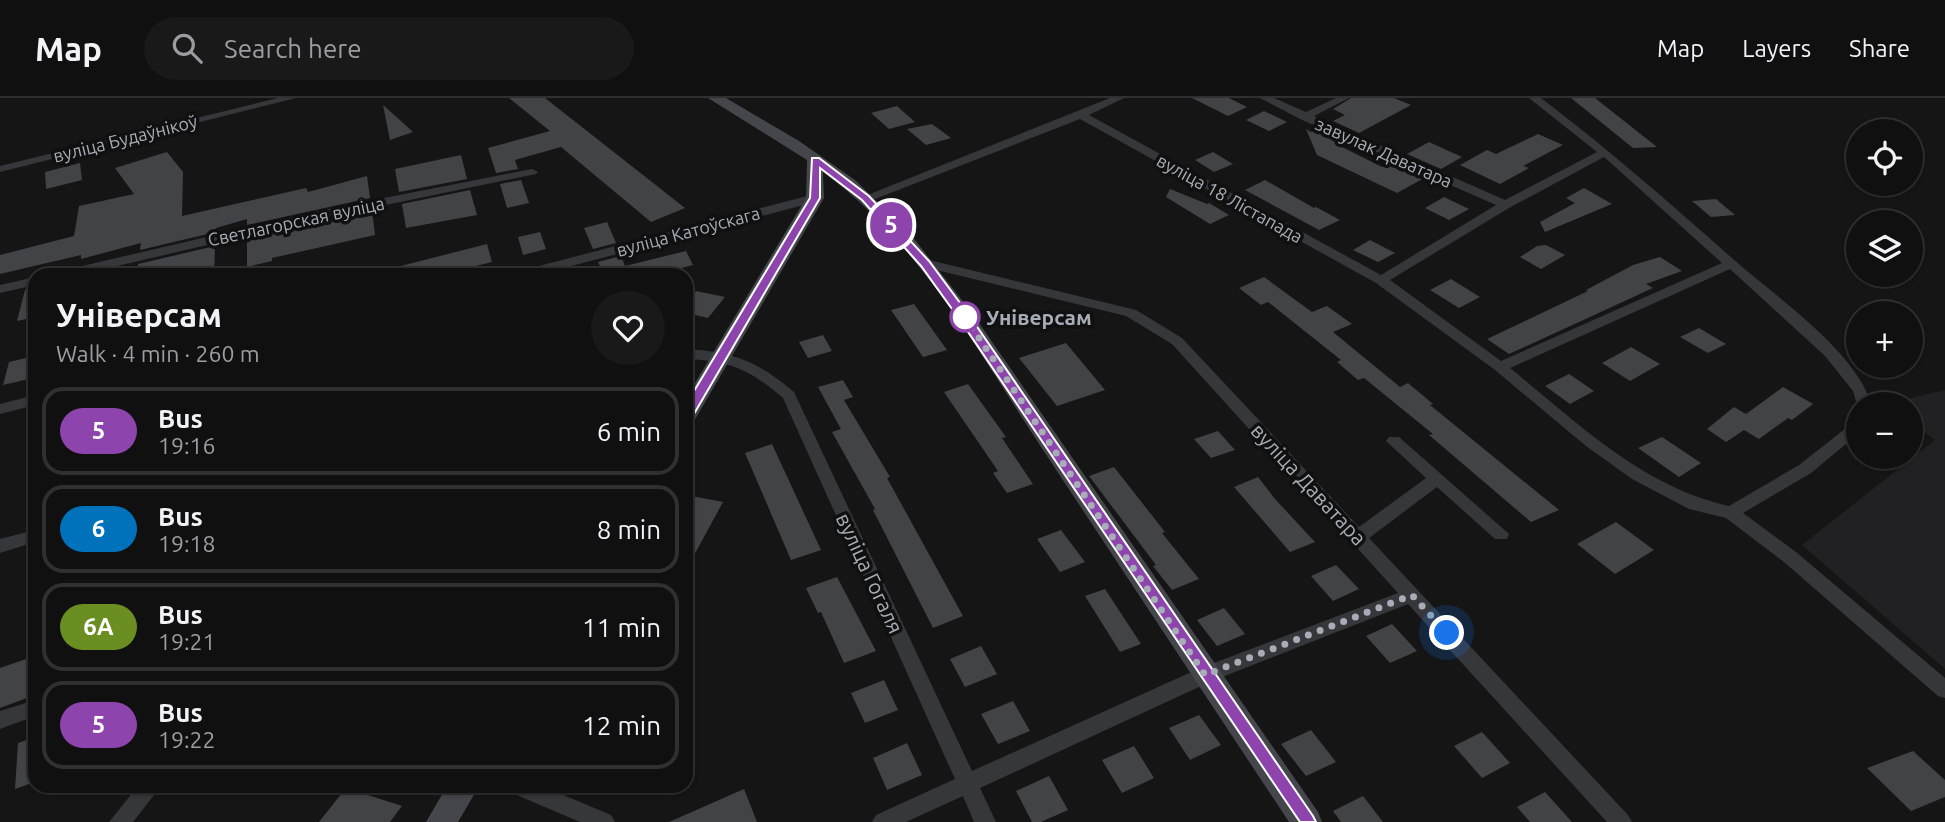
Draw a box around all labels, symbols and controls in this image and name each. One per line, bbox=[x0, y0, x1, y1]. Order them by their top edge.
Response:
search box bbox=[144, 17, 634, 80]
icon: search bbox=[168, 29, 206, 67]
text: Map bbox=[35, 30, 102, 67]
text: Search here bbox=[224, 34, 362, 63]
text: Map bbox=[1657, 35, 1704, 62]
text: Layers bbox=[1742, 35, 1811, 62]
text: Share bbox=[1849, 35, 1910, 62]
street label: вуліца Будаўнікоў bbox=[51, 110, 200, 166]
street label: завулак Даватара bbox=[1313, 113, 1455, 191]
map controls bbox=[1846, 119, 1923, 469]
button: locate bbox=[1846, 119, 1923, 196]
street label: вуліца 18 Лістапада bbox=[1154, 150, 1306, 246]
street label: Светлагорская вуліца bbox=[206, 192, 386, 250]
street label: вуліца Катоўскага bbox=[614, 202, 762, 260]
line badge: 5 bbox=[868, 202, 914, 248]
button: layers bbox=[1846, 210, 1923, 287]
text: 5 bbox=[884, 211, 898, 238]
button: heart bbox=[591, 291, 665, 365]
text: Універсам bbox=[56, 296, 222, 333]
button: + bbox=[1846, 301, 1923, 378]
marker: Універсам bbox=[950, 302, 980, 332]
place label: Універсам bbox=[986, 305, 1092, 329]
text: Walk · 4 min · 260 m bbox=[56, 341, 260, 366]
button: − bbox=[1846, 392, 1923, 469]
text: Bus bbox=[158, 404, 203, 433]
text: 5 bbox=[92, 417, 105, 444]
text: 6 min bbox=[597, 417, 661, 446]
street label: вуліца Даватара bbox=[1246, 418, 1372, 550]
text: 19:16 bbox=[158, 433, 216, 458]
text: Bus bbox=[158, 502, 203, 531]
street label: вуліца Гогаля bbox=[832, 509, 908, 637]
text: 6 bbox=[92, 515, 105, 542]
text: 8 min bbox=[597, 515, 661, 544]
text: 19:18 bbox=[158, 531, 216, 556]
text: Bus bbox=[158, 600, 203, 629]
text: 6А bbox=[83, 613, 114, 640]
text: 11 min bbox=[582, 613, 661, 642]
your location bbox=[1429, 615, 1464, 650]
text: 19:21 bbox=[158, 629, 216, 654]
text: Bus bbox=[158, 698, 203, 727]
text: 5 bbox=[92, 711, 105, 738]
text: 12 min bbox=[582, 711, 661, 740]
text: 19:22 bbox=[158, 727, 216, 752]

